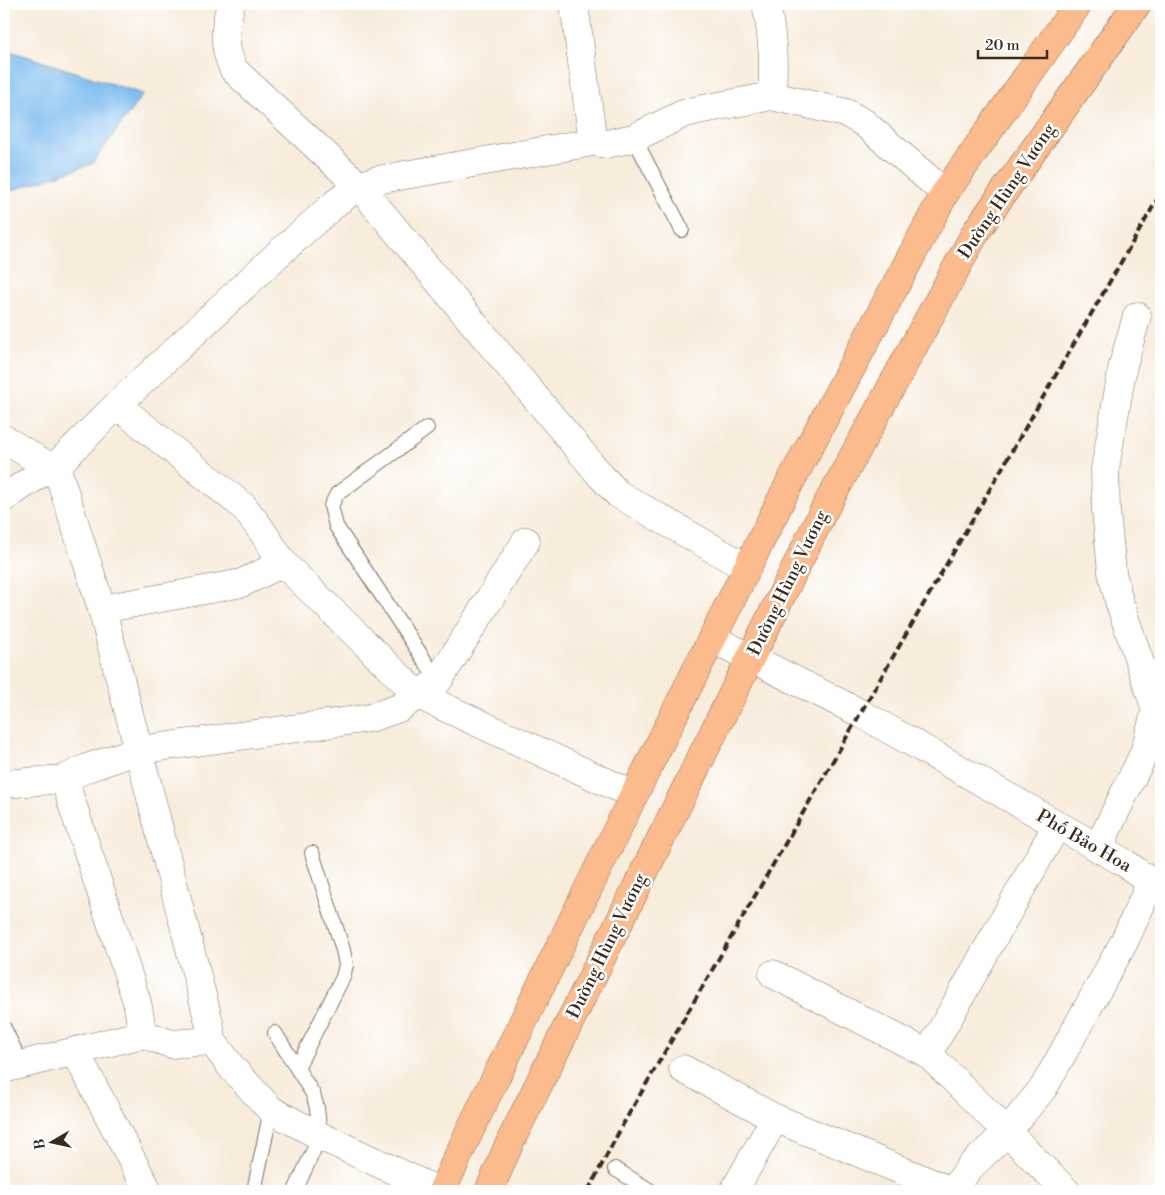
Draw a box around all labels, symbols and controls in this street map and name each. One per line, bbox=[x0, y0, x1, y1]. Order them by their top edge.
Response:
scale bar bbox=[978, 28, 1046, 60]
text: 20 m bbox=[985, 36, 1020, 55]
street label: Đường Hùng Vương bbox=[953, 118, 1061, 263]
street label: Đường Hùng Vương bbox=[743, 506, 833, 659]
street label: Phố Bảo Hoa bbox=[1032, 805, 1136, 878]
street label: Đường Hùng Vương bbox=[562, 869, 652, 1022]
north arrow bbox=[28, 1118, 78, 1168]
text: B bbox=[30, 1137, 50, 1150]

